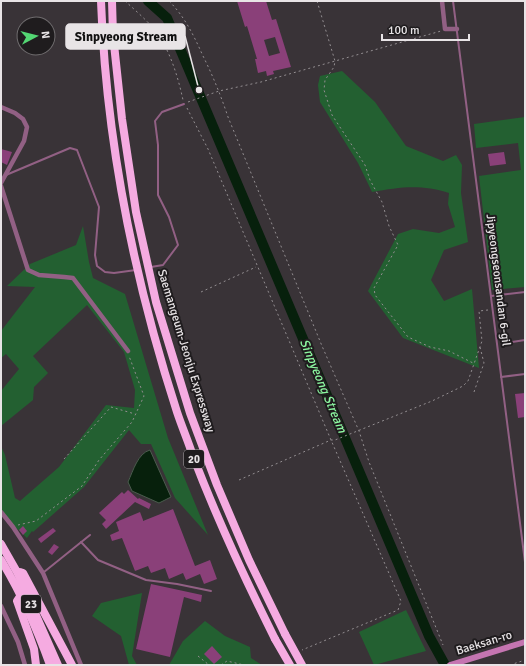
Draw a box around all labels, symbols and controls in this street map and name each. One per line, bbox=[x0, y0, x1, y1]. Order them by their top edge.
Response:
north arrow bbox=[16, 16, 56, 56]
scale bar bbox=[382, 16, 469, 42]
text: 100 m bbox=[388, 23, 420, 38]
callout: Sinpyeong Stream bbox=[66, 24, 185, 49]
text: Sinpyeong Stream bbox=[75, 29, 178, 45]
text: N bbox=[39, 30, 52, 39]
street label: Jipyeongseonsandan 6-gil bbox=[482, 213, 514, 347]
street label: Saemangeum-Jeonju Expressway bbox=[154, 268, 218, 435]
water label: Sinpyeong Stream bbox=[296, 337, 350, 436]
road number: 20 bbox=[184, 450, 204, 468]
road number: 23 bbox=[21, 595, 41, 613]
street label: Baeksan-ro bbox=[454, 627, 514, 659]

